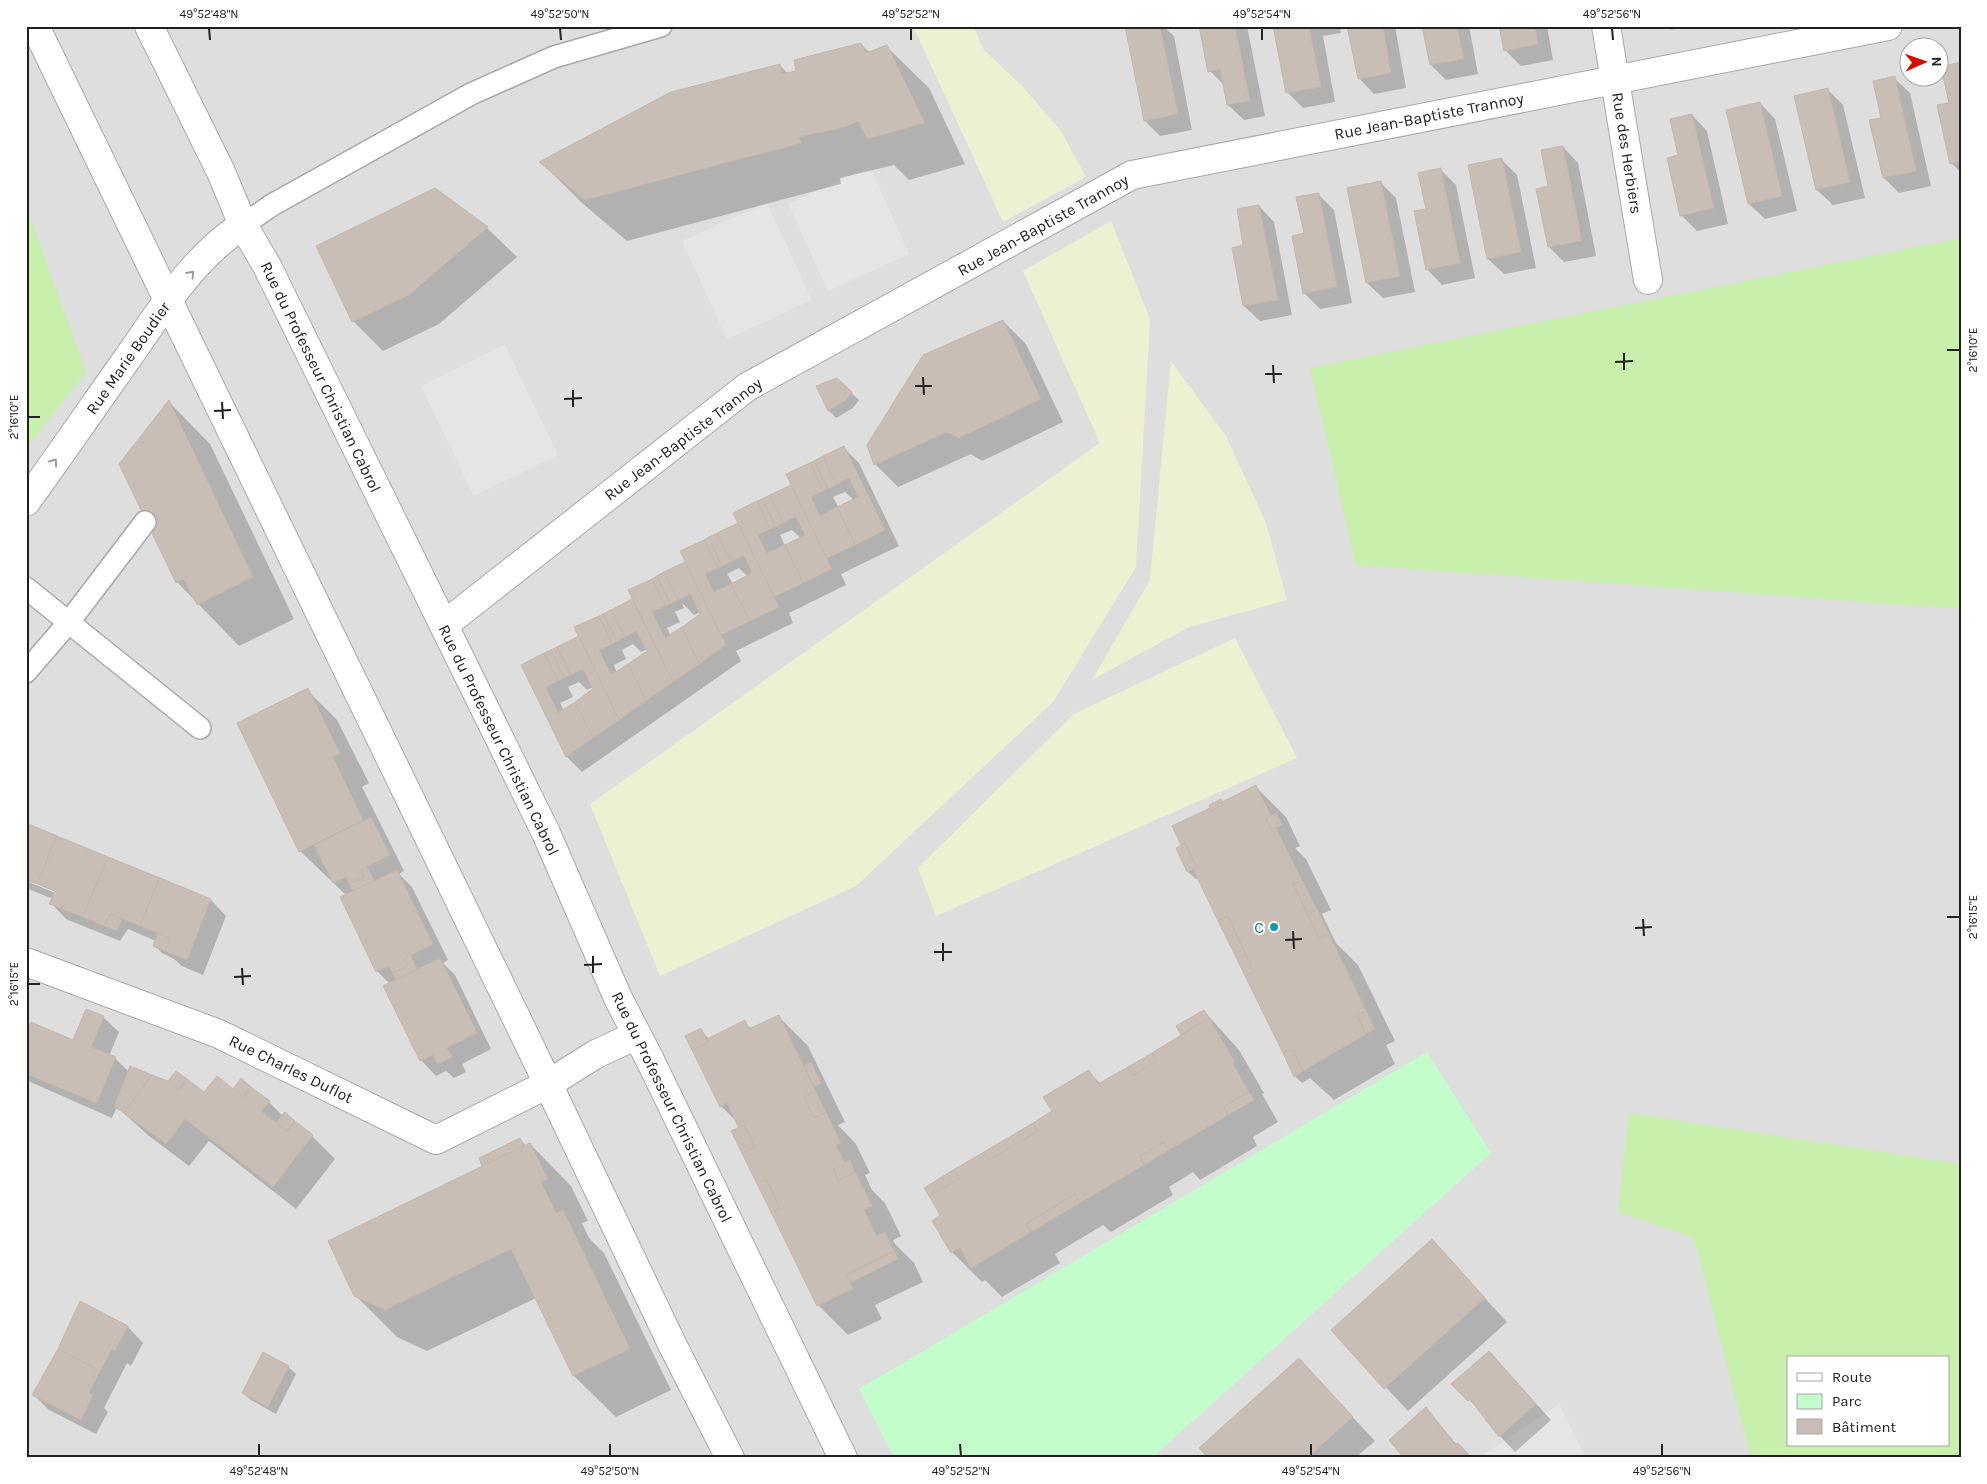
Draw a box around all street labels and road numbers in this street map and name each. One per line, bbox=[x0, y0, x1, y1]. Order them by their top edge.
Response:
street label: Rue Jean-Baptiste Trannoy bbox=[1333, 88, 1526, 144]
street label: Rue des Herbiers bbox=[1608, 91, 1646, 215]
street label: Rue Jean-Baptiste Trannoy bbox=[954, 170, 1132, 280]
street label: Rue du Professeur Christian Cabrol bbox=[257, 258, 385, 496]
street label: Rue Marie Boudier bbox=[82, 298, 174, 418]
street label: Rue Jean-Baptiste Trannoy bbox=[600, 373, 766, 505]
street label: Rue du Professeur Christian Cabrol bbox=[435, 621, 563, 859]
street label: Rue du Professeur Christian Cabrol bbox=[608, 988, 736, 1226]
street label: Rue Charles Duflot bbox=[226, 1031, 356, 1107]

